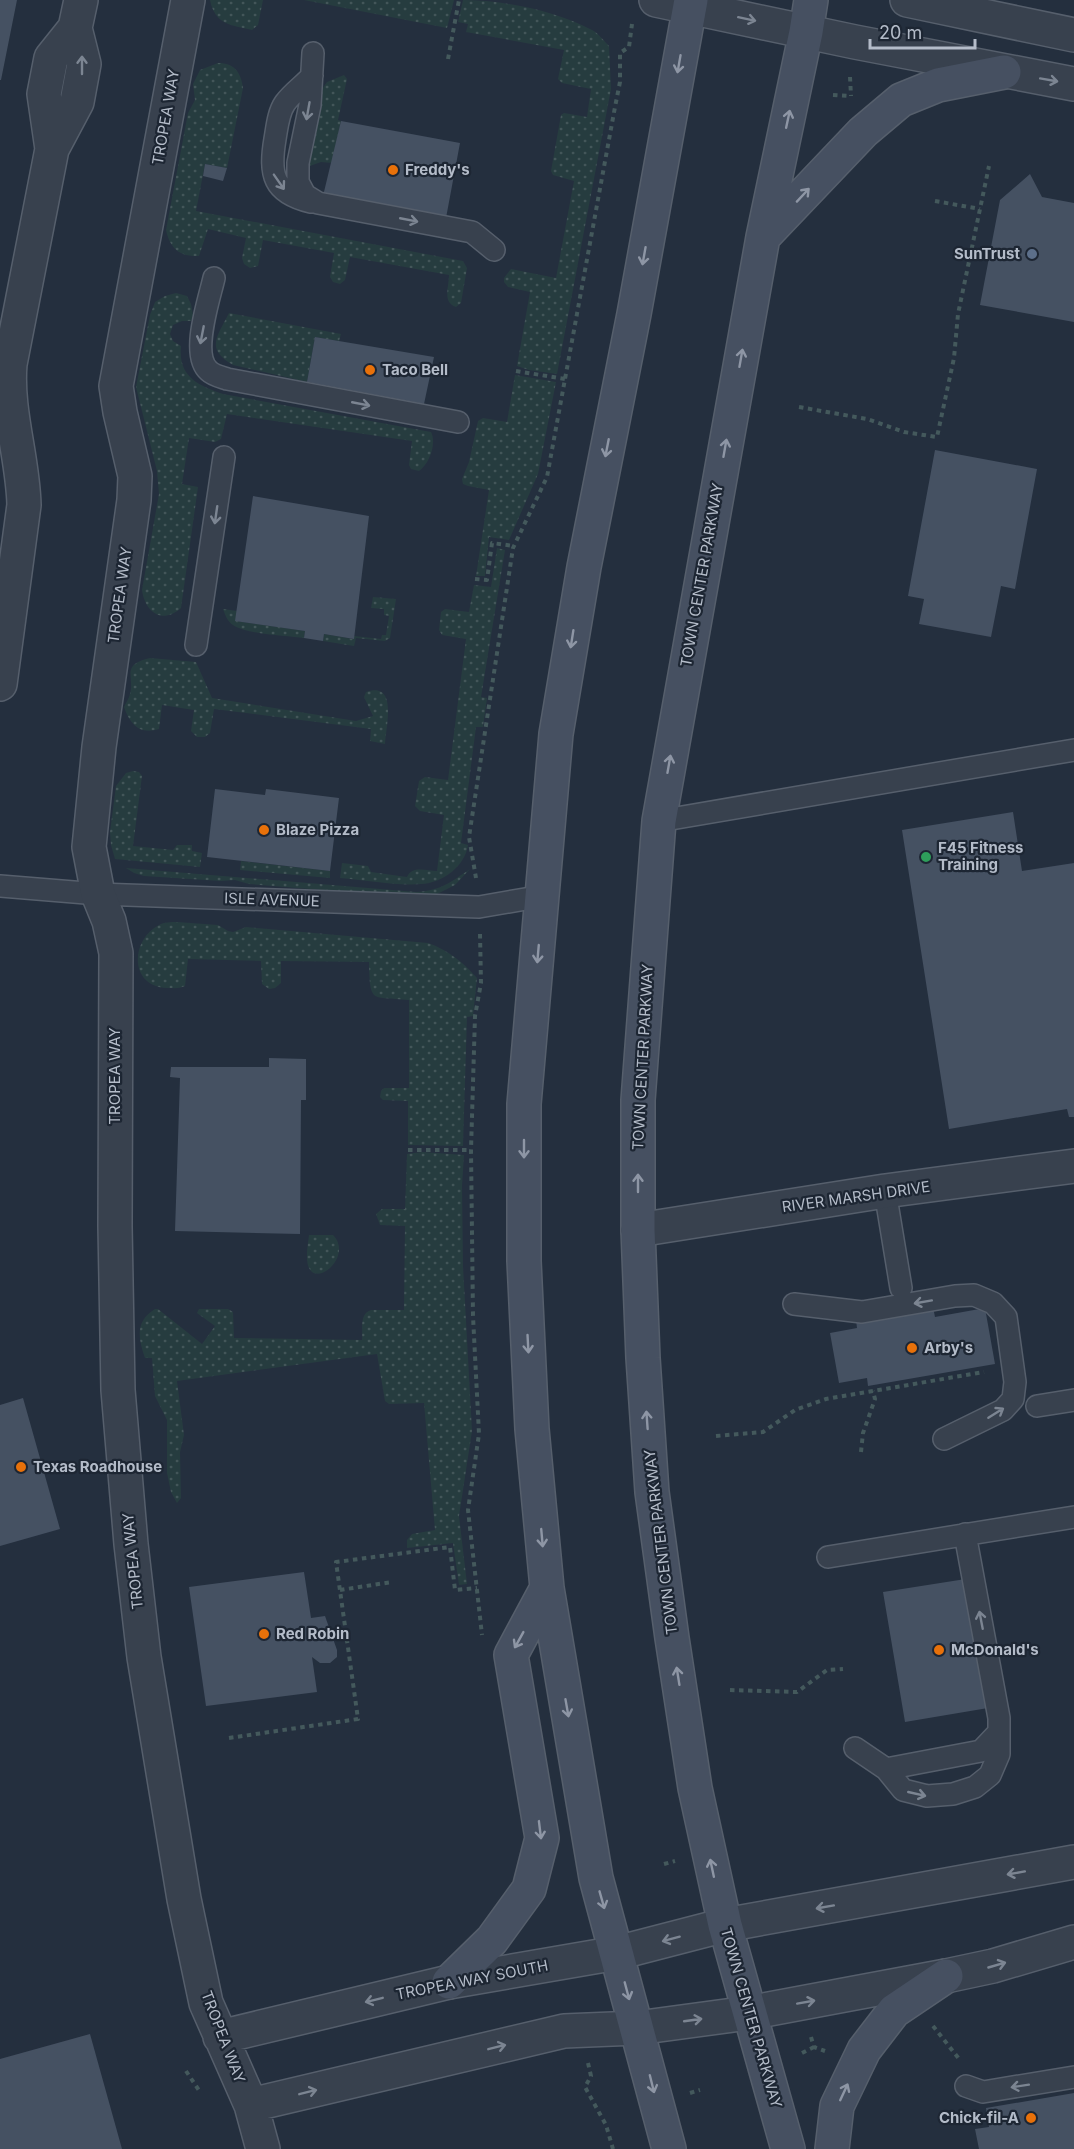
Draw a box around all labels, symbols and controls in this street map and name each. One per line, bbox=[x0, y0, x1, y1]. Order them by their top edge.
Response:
scale bar bbox=[870, 12, 975, 50]
one-way arrow bbox=[737, 14, 756, 26]
text: 20 m bbox=[879, 22, 922, 43]
one-way arrow bbox=[673, 54, 684, 74]
one-way arrow bbox=[76, 56, 88, 75]
street label: TROPEA WAY bbox=[148, 67, 183, 166]
one-way arrow bbox=[1039, 74, 1059, 85]
one-way arrow bbox=[303, 101, 314, 120]
one-way arrow bbox=[783, 109, 794, 129]
place label: Freddy's bbox=[405, 160, 470, 179]
marker: Freddy's bbox=[386, 163, 400, 177]
one-way arrow bbox=[273, 174, 285, 190]
one-way arrow bbox=[796, 188, 810, 203]
one-way arrow bbox=[398, 215, 418, 226]
place label: SunTrust bbox=[954, 244, 1020, 263]
one-way arrow bbox=[639, 246, 650, 265]
marker: SunTrust bbox=[1025, 247, 1039, 261]
one-way arrow bbox=[196, 325, 207, 345]
one-way arrow bbox=[736, 349, 747, 369]
place label: Taco Bell bbox=[382, 360, 448, 379]
marker: Taco Bell bbox=[363, 363, 377, 377]
one-way arrow bbox=[351, 399, 371, 410]
one-way arrow bbox=[601, 438, 613, 457]
one-way arrow bbox=[720, 439, 731, 458]
street label: TOWN CENTER PARKWAY bbox=[676, 481, 727, 669]
one-way arrow bbox=[210, 504, 221, 524]
street label: TROPEA WAY bbox=[103, 545, 136, 644]
one-way arrow bbox=[566, 629, 577, 649]
one-way arrow bbox=[664, 754, 675, 774]
place label: Blaze Pizza bbox=[276, 820, 359, 839]
marker: Blaze Pizza bbox=[257, 823, 271, 837]
place label: F45 Fitness Training bbox=[938, 838, 1024, 874]
marker: F45 Fitness Training bbox=[919, 850, 933, 864]
street label: ISLE AVENUE bbox=[224, 888, 320, 911]
one-way arrow bbox=[532, 944, 543, 964]
street label: TOWN CENTER PARKWAY bbox=[628, 963, 657, 1151]
street label: TROPEA WAY bbox=[105, 1027, 124, 1125]
one-way arrow bbox=[518, 1138, 530, 1158]
one-way arrow bbox=[632, 1174, 644, 1194]
street label: RIVER MARSH DRIVE bbox=[781, 1177, 931, 1216]
one-way arrow bbox=[914, 1296, 934, 1307]
one-way arrow bbox=[523, 1333, 534, 1353]
place label: Arby's bbox=[924, 1338, 973, 1357]
marker: Arby's bbox=[905, 1341, 919, 1355]
one-way arrow bbox=[988, 1406, 1005, 1419]
one-way arrow bbox=[641, 1411, 652, 1431]
street label: TOWN CENTER PARKWAY bbox=[640, 1448, 681, 1636]
place label: Texas Roadhouse bbox=[33, 1457, 162, 1476]
marker: Texas Roadhouse bbox=[14, 1460, 28, 1474]
street label: TROPEA WAY bbox=[118, 1512, 147, 1610]
one-way arrow bbox=[537, 1528, 548, 1548]
one-way arrow bbox=[975, 1610, 986, 1630]
place label: Red Robin bbox=[276, 1624, 349, 1643]
marker: Red Robin bbox=[257, 1627, 271, 1641]
one-way arrow bbox=[513, 1630, 524, 1648]
place label: McDonald's bbox=[951, 1640, 1039, 1659]
marker: McDonald's bbox=[932, 1643, 946, 1657]
one-way arrow bbox=[672, 1667, 683, 1687]
one-way arrow bbox=[562, 1698, 573, 1717]
one-way arrow bbox=[908, 1788, 927, 1800]
one-way arrow bbox=[534, 1820, 545, 1839]
one-way arrow bbox=[706, 1859, 718, 1878]
one-way arrow bbox=[1007, 1867, 1027, 1878]
one-way arrow bbox=[597, 1890, 608, 1909]
one-way arrow bbox=[815, 1902, 835, 1913]
street label: TOWN CENTER PARKWAY bbox=[717, 1925, 786, 2110]
one-way arrow bbox=[662, 1934, 681, 1946]
street label: TROPEA WAY SOUTH bbox=[394, 1955, 550, 2004]
one-way arrow bbox=[987, 1958, 1006, 1970]
one-way arrow bbox=[622, 1981, 633, 2000]
street label: TROPEA WAY bbox=[197, 1988, 250, 2086]
one-way arrow bbox=[365, 1995, 384, 2007]
one-way arrow bbox=[796, 1996, 815, 2007]
one-way arrow bbox=[682, 2015, 702, 2026]
one-way arrow bbox=[487, 2040, 506, 2052]
one-way arrow bbox=[646, 2075, 658, 2094]
one-way arrow bbox=[1010, 2081, 1030, 2092]
one-way arrow bbox=[838, 2084, 850, 2102]
one-way arrow bbox=[298, 2086, 317, 2098]
place label: Chick-fil-A bbox=[939, 2108, 1019, 2127]
marker: Chick-fil-A bbox=[1024, 2111, 1038, 2125]

